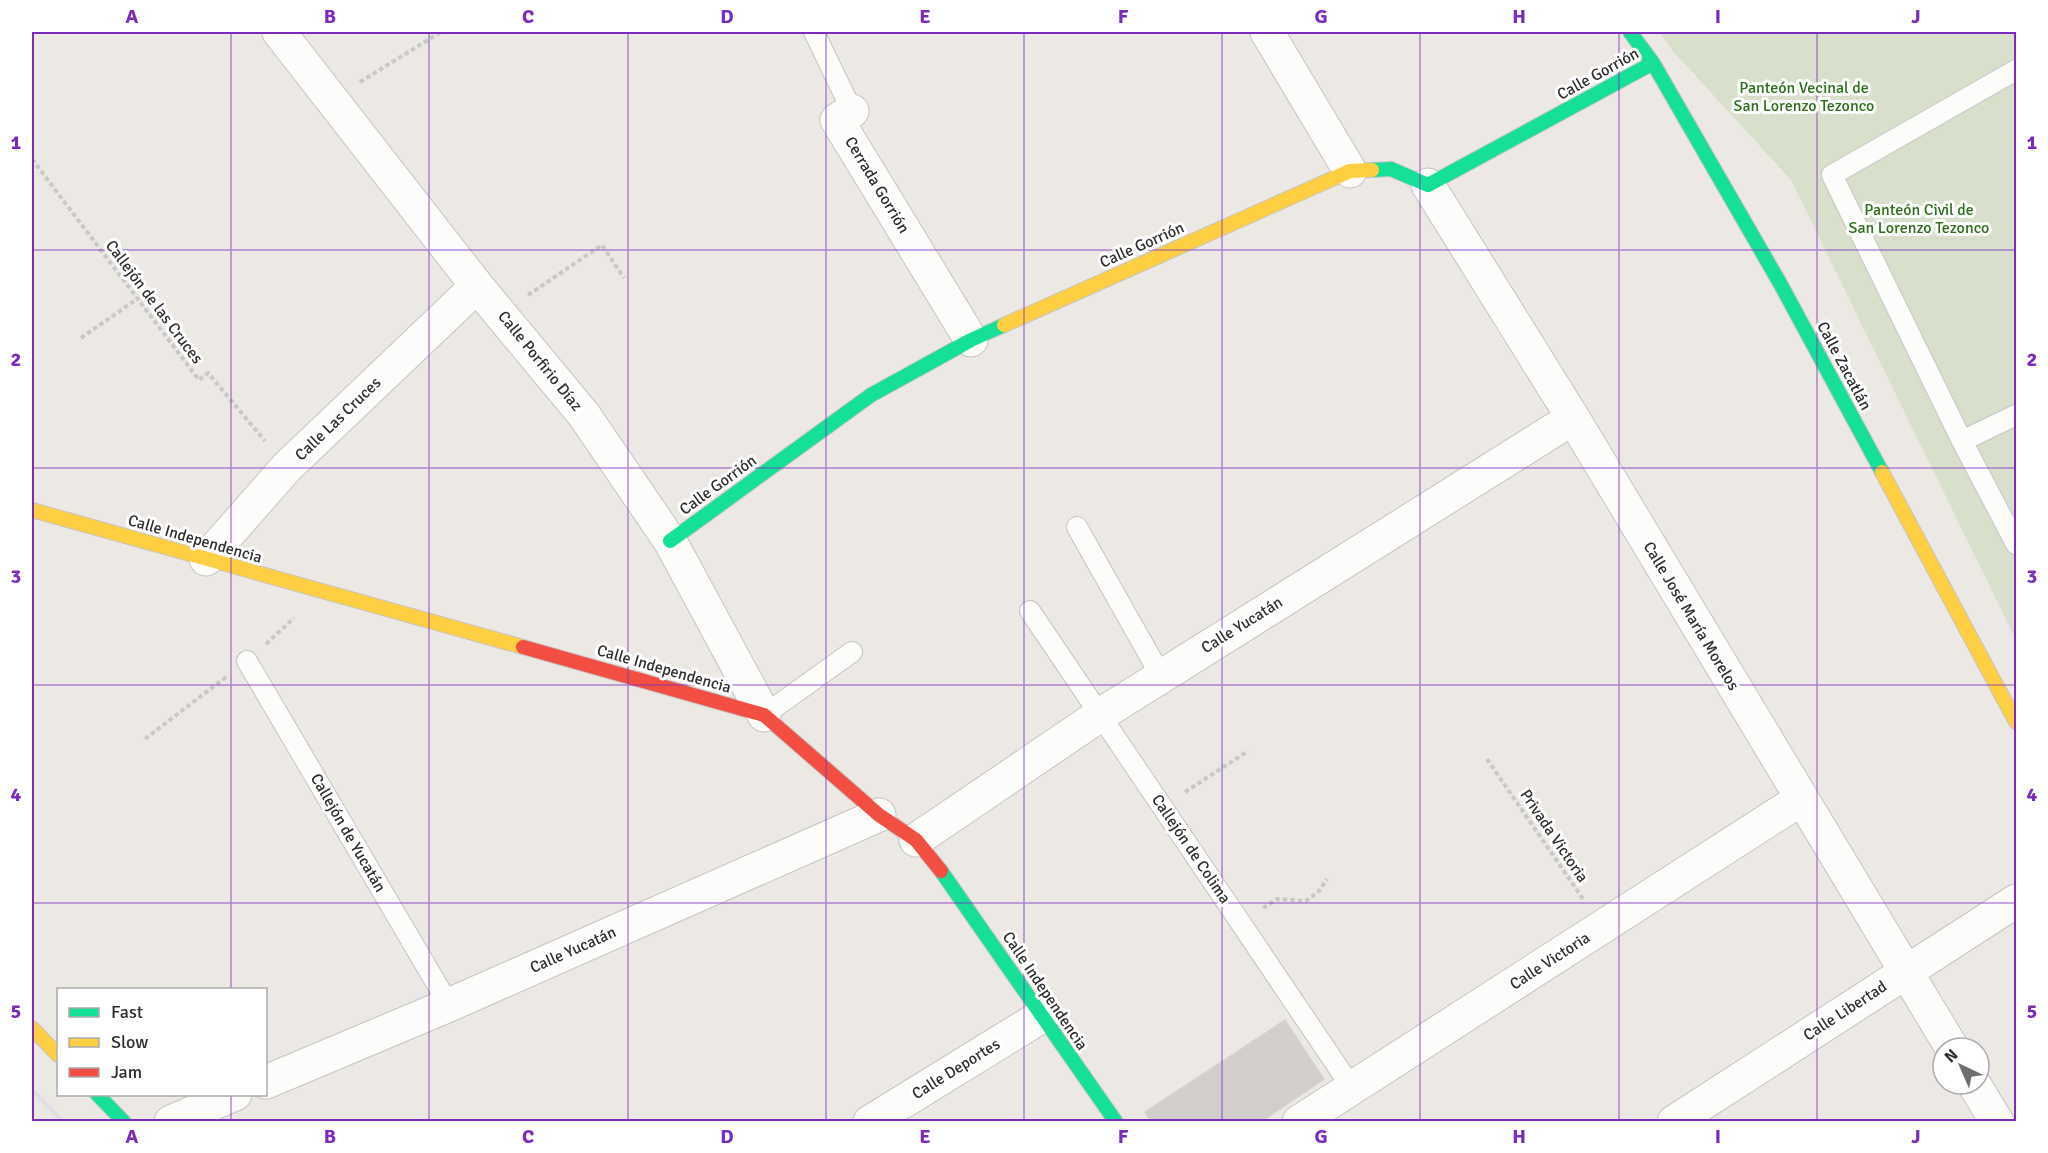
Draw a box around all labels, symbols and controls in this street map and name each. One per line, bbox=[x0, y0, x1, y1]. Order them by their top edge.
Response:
text: A bbox=[126, 4, 139, 29]
text: B bbox=[324, 4, 336, 29]
text: C bbox=[522, 4, 534, 29]
text: D bbox=[720, 4, 734, 29]
text: E bbox=[919, 4, 931, 29]
text: F bbox=[1118, 4, 1129, 29]
text: G bbox=[1314, 4, 1328, 29]
text: H bbox=[1512, 4, 1526, 29]
text: I bbox=[1715, 4, 1721, 29]
text: J bbox=[1911, 4, 1921, 29]
street label: Calle Gorrión bbox=[1554, 43, 1642, 105]
park label: Panteón Vecinal de San Lorenzo Tezonco bbox=[1734, 78, 1874, 116]
text: 1 bbox=[11, 130, 22, 155]
text: 1 bbox=[2027, 130, 2038, 155]
street label: Cerrada Gorrión bbox=[840, 133, 914, 237]
park label: Panteón Civil de San Lorenzo Tezonco bbox=[1849, 200, 1989, 238]
street label: Calle Gorrión bbox=[1097, 218, 1187, 272]
street label: Callejón de las Cruces bbox=[101, 236, 207, 368]
street label: Calle Porfirio Díaz bbox=[493, 307, 587, 415]
street label: Calle Zacatlán bbox=[1812, 318, 1876, 414]
text: 2 bbox=[11, 347, 21, 372]
text: 2 bbox=[2027, 347, 2037, 372]
street label: Calle Las Cruces bbox=[291, 373, 385, 465]
street label: Calle Gorrión bbox=[676, 450, 760, 520]
street label: Calle Independencia bbox=[126, 510, 264, 568]
street label: Calle José María Morelos bbox=[1639, 538, 1743, 694]
text: 3 bbox=[11, 564, 21, 589]
text: 3 bbox=[2027, 564, 2037, 589]
street label: Calle Yucatán bbox=[1198, 592, 1286, 658]
street label: Calle Independencia bbox=[595, 640, 733, 698]
street label: Callejón de Yucatán bbox=[306, 770, 390, 896]
text: 4 bbox=[11, 782, 22, 807]
text: 4 bbox=[2027, 782, 2038, 807]
street label: Privada Victoria bbox=[1516, 786, 1592, 886]
street label: Callejón de Colima bbox=[1147, 791, 1235, 907]
street label: Calle Yucatán bbox=[527, 922, 619, 978]
street label: Calle Independencia bbox=[998, 928, 1092, 1054]
street label: Calle Victoria bbox=[1506, 928, 1594, 994]
street label: Calle Libertad bbox=[1800, 977, 1890, 1045]
legend bbox=[57, 988, 267, 1096]
text: 5 bbox=[11, 999, 21, 1024]
text: 5 bbox=[2027, 999, 2037, 1024]
text: Fast bbox=[111, 1001, 143, 1023]
text: Slow bbox=[111, 1031, 148, 1053]
street label: Calle Deportes bbox=[908, 1034, 1004, 1104]
north arrow bbox=[1931, 1036, 1991, 1096]
text: N bbox=[1940, 1045, 1962, 1067]
text: Jam bbox=[111, 1061, 142, 1083]
text: A bbox=[126, 1124, 139, 1149]
text: B bbox=[324, 1124, 336, 1149]
text: C bbox=[522, 1124, 534, 1149]
text: D bbox=[720, 1124, 734, 1149]
text: E bbox=[919, 1124, 931, 1149]
text: F bbox=[1118, 1124, 1129, 1149]
text: G bbox=[1314, 1124, 1328, 1149]
text: H bbox=[1512, 1124, 1526, 1149]
text: I bbox=[1715, 1124, 1721, 1149]
text: J bbox=[1911, 1124, 1921, 1149]

